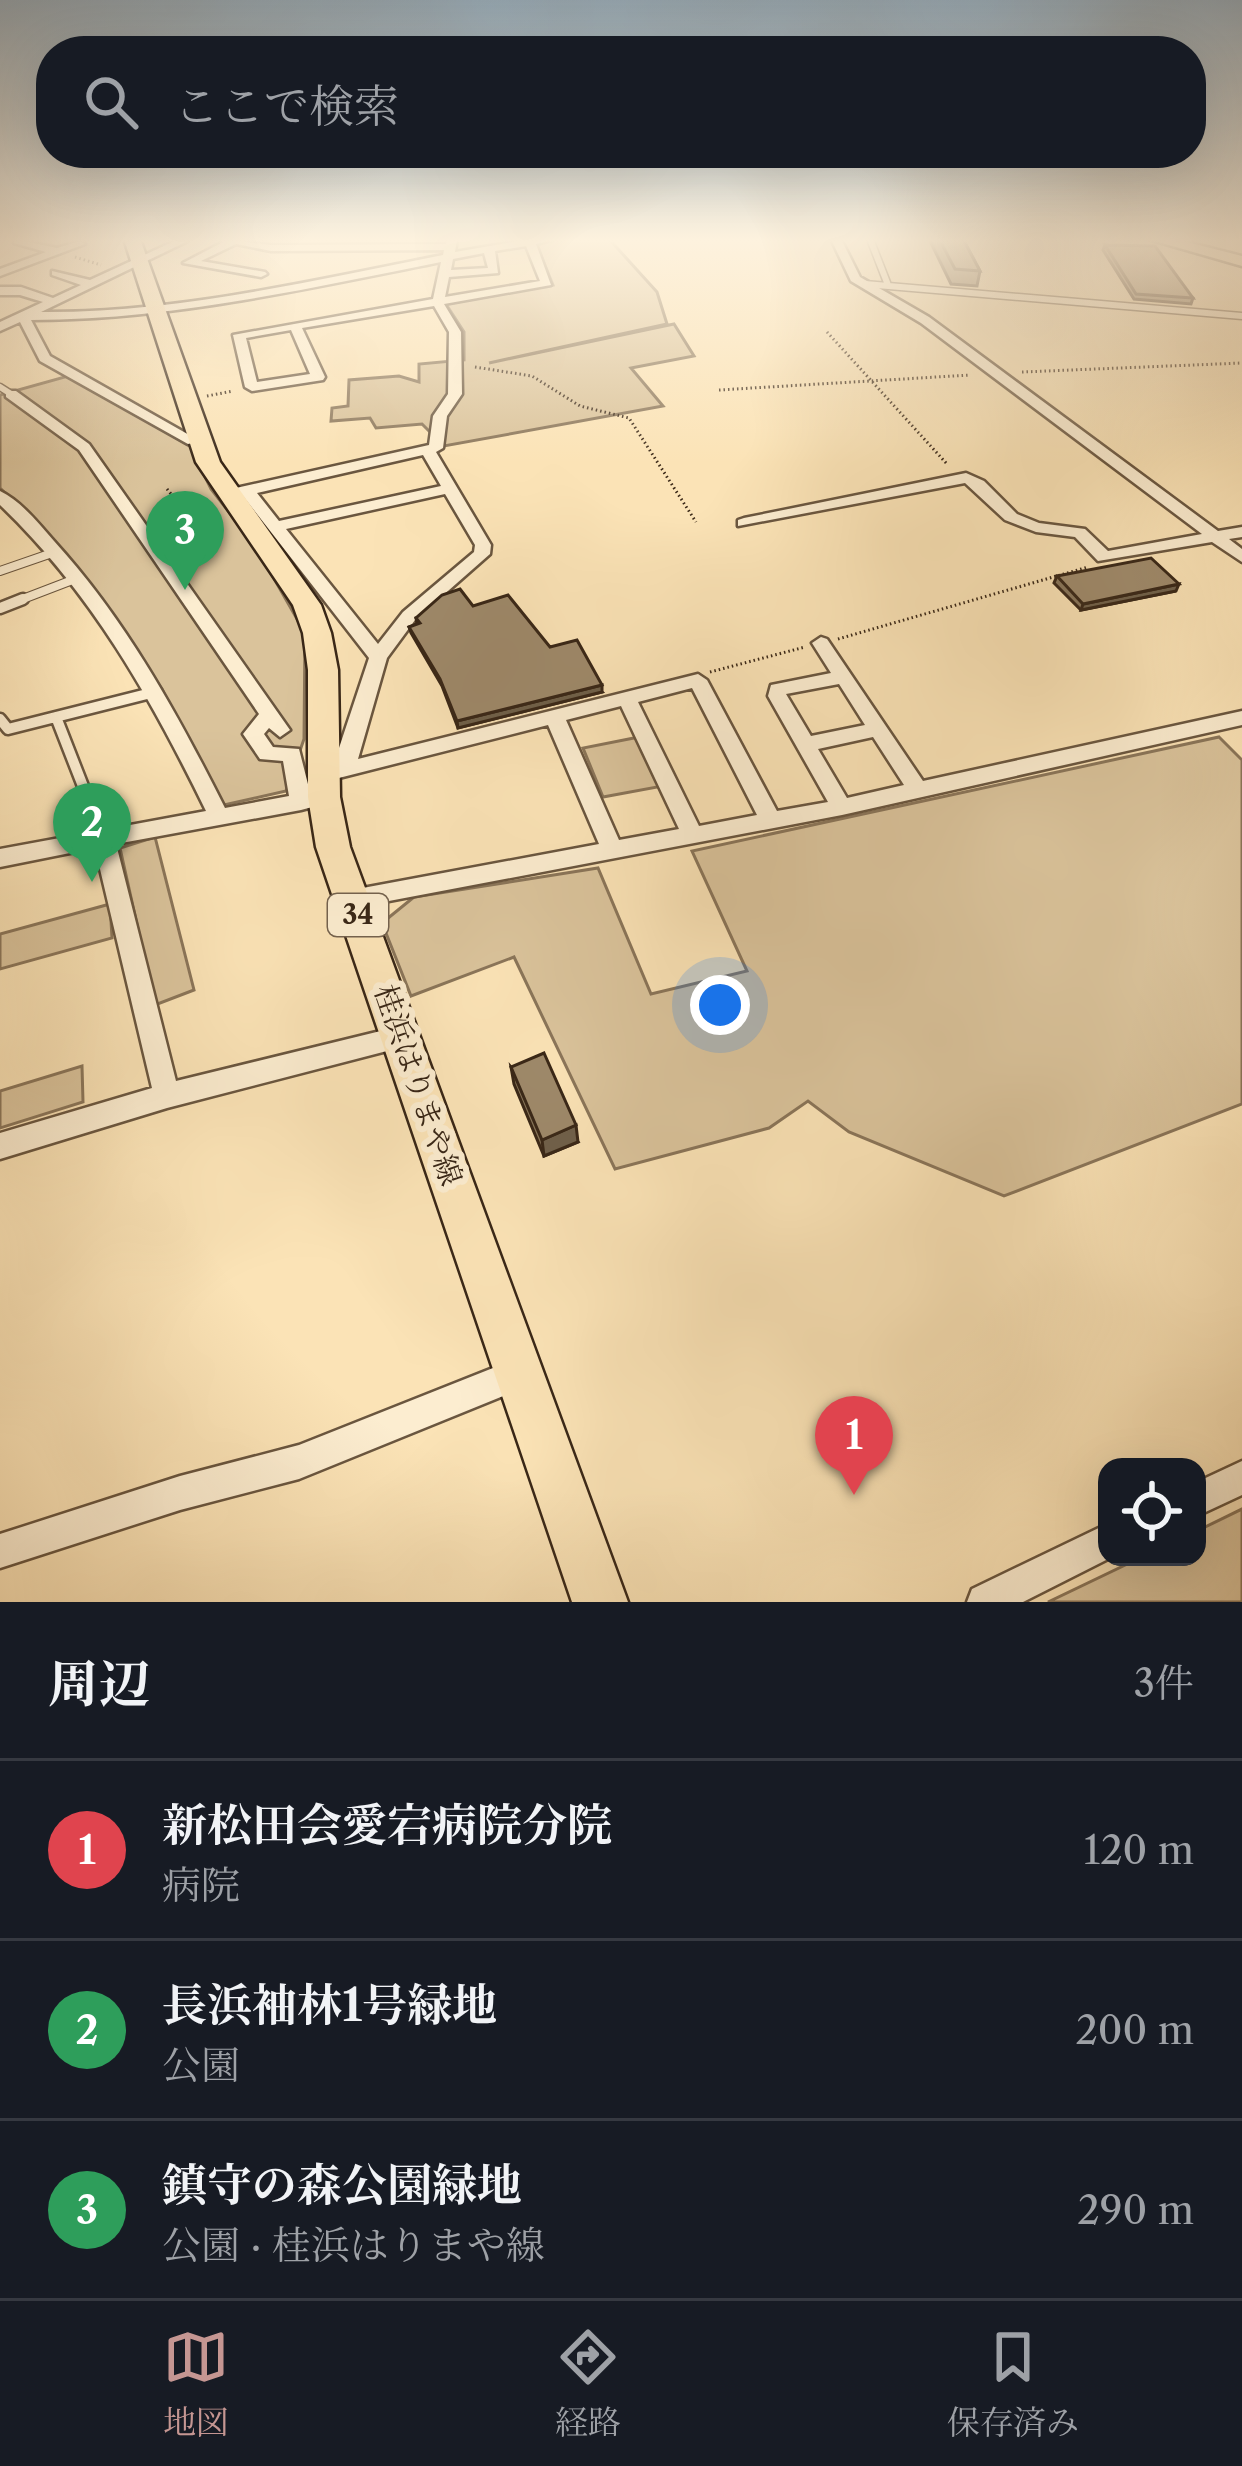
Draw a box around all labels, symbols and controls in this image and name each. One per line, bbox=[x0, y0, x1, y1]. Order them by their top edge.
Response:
search box bbox=[36, 36, 1206, 168]
icon: search bbox=[78, 69, 144, 135]
text: ここで検索 bbox=[174, 78, 399, 134]
pin: 3 bbox=[146, 491, 224, 590]
pin: 2 bbox=[53, 783, 131, 882]
road number: 34 bbox=[328, 894, 388, 936]
your location bbox=[690, 975, 750, 1035]
street label: 桂浜はりまや線 bbox=[367, 980, 470, 1190]
pin: 1 bbox=[815, 1396, 893, 1495]
map controls bbox=[1098, 1458, 1206, 1566]
button: locate bbox=[1098, 1458, 1206, 1566]
text: 周辺 bbox=[48, 1653, 150, 1715]
text: 3件 bbox=[1134, 1659, 1194, 1707]
text: 新松田会愛宕病院分院 bbox=[162, 1797, 612, 1853]
text: 1 bbox=[78, 1826, 96, 1874]
text: 120 m bbox=[1084, 1826, 1194, 1874]
text: 病院 bbox=[162, 1861, 240, 1909]
text: 長浜袖林1号緑地 bbox=[162, 1977, 497, 2033]
text: 2 bbox=[75, 2006, 99, 2054]
text: 200 m bbox=[1075, 2006, 1194, 2054]
text: 公園 bbox=[162, 2041, 240, 2089]
text: 鎮守の森公園緑地 bbox=[162, 2157, 522, 2213]
text: 3 bbox=[76, 2186, 98, 2234]
text: 290 m bbox=[1077, 2186, 1194, 2234]
text: 公園 · 桂浜はりまや線 bbox=[162, 2221, 545, 2269]
tab: 地図 bbox=[163, 2324, 229, 2443]
tab: 経路 bbox=[555, 2324, 621, 2443]
tab: 保存済み bbox=[947, 2324, 1079, 2443]

